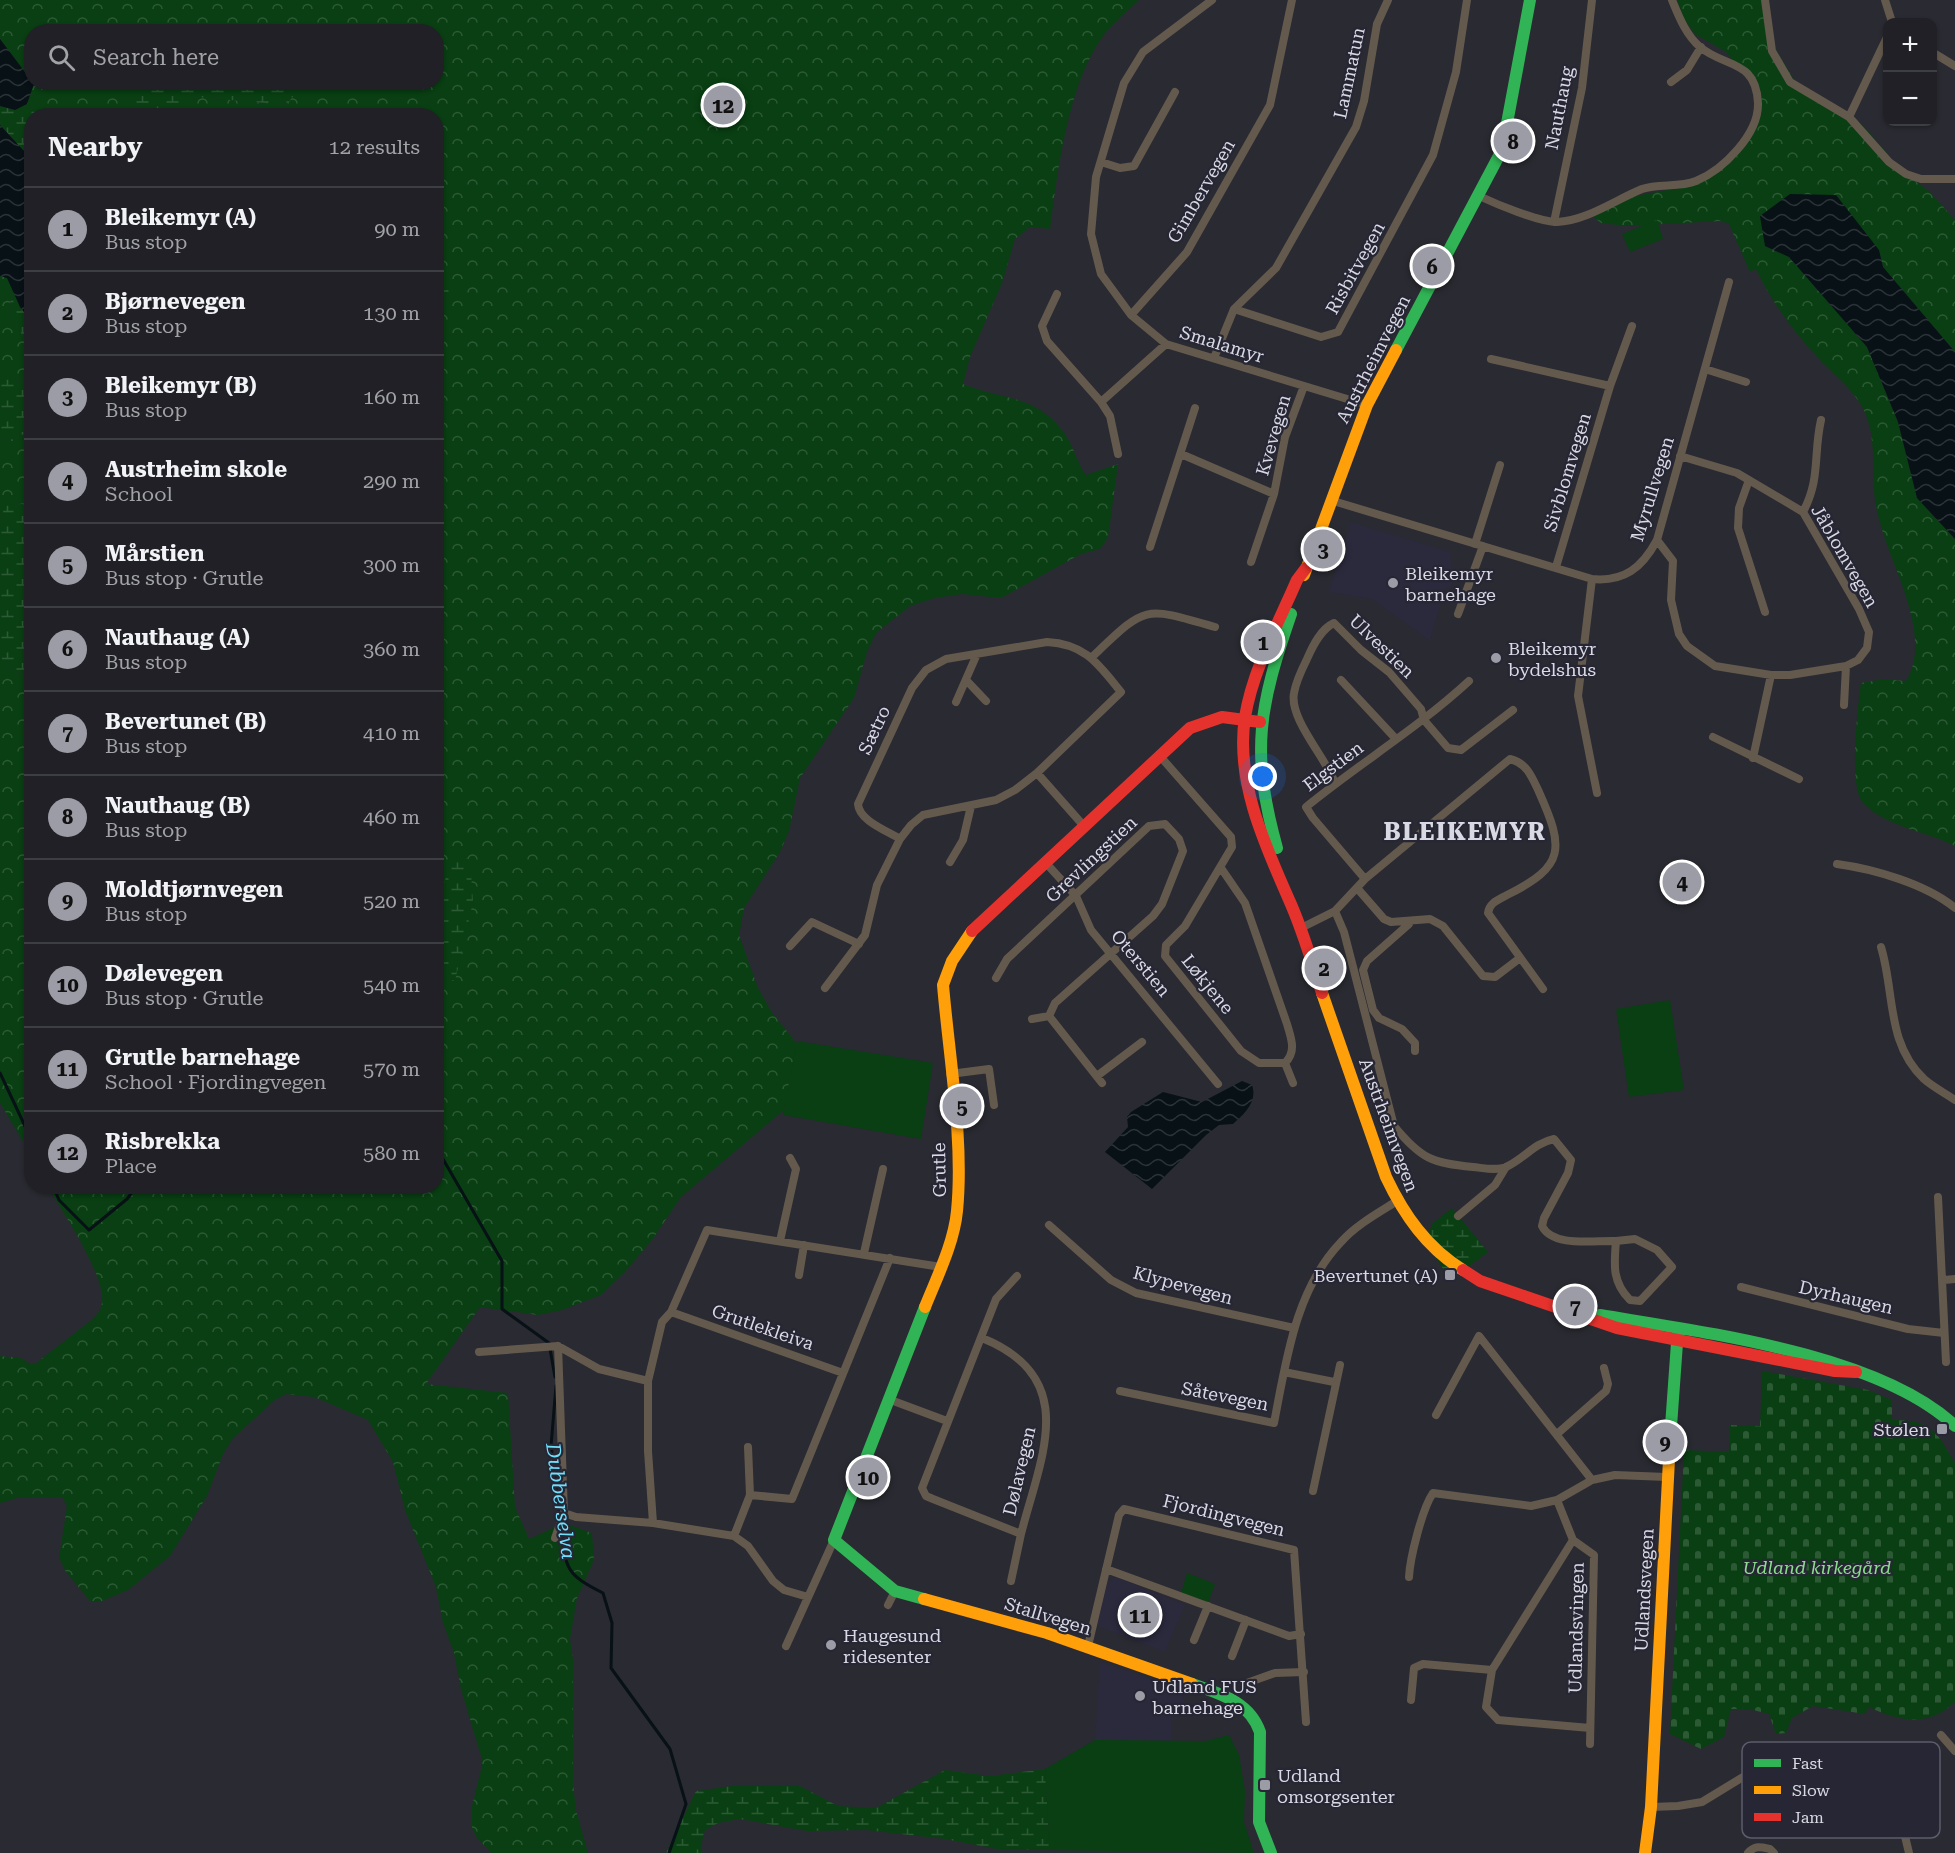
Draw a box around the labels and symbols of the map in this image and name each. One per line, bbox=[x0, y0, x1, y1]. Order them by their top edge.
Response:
street label: Lammatun bbox=[1329, 25, 1369, 121]
street label: Nauthaug bbox=[1541, 64, 1578, 151]
pin: 12 bbox=[704, 82, 742, 128]
pin: 8 bbox=[1494, 118, 1532, 164]
street label: Gimbervegen bbox=[1163, 135, 1239, 247]
street label: Risbitvegen bbox=[1321, 218, 1389, 318]
pin: 6 bbox=[1412, 244, 1452, 288]
street label: Austrheimvegen bbox=[1332, 291, 1415, 427]
street label: Smalamyr bbox=[1177, 321, 1267, 367]
street label: Kvevegen bbox=[1251, 392, 1295, 478]
street label: Sivblomvegen bbox=[1539, 410, 1595, 534]
street label: Myrullvegen bbox=[1626, 434, 1678, 544]
street label: Jåblomvegen bbox=[1807, 501, 1883, 611]
pin: 3 bbox=[1304, 526, 1342, 572]
place label: Bleikemyr barnehage bbox=[1405, 563, 1496, 605]
marker: Bleikemyr barnehage bbox=[1386, 576, 1400, 590]
street label: Ulvestien bbox=[1345, 610, 1419, 682]
pin: 1 bbox=[1244, 620, 1282, 664]
place label: Bleikemyr bydelshus bbox=[1508, 638, 1596, 680]
marker: Bleikemyr bydelshus bbox=[1489, 651, 1503, 665]
street label: Sætro bbox=[854, 702, 894, 758]
street label: Elgstien bbox=[1299, 736, 1367, 795]
your location bbox=[1248, 762, 1277, 791]
street label: Grevlingstien bbox=[1041, 811, 1141, 907]
district label: BLEIKEMYR bbox=[1383, 818, 1547, 846]
pin: 4 bbox=[1662, 860, 1702, 904]
street label: Oterstien bbox=[1107, 925, 1175, 1001]
pin: 2 bbox=[1304, 946, 1344, 990]
street label: Løkjene bbox=[1178, 950, 1238, 1018]
street label: Austrheimvegen bbox=[1355, 1055, 1423, 1195]
pin: 5 bbox=[942, 1084, 982, 1128]
street label: Grutle bbox=[928, 1142, 950, 1198]
street label: Klypevegen bbox=[1131, 1262, 1235, 1308]
place label: Bevertunet (A) bbox=[1313, 1265, 1438, 1286]
marker: Bevertunet (A) bbox=[1443, 1268, 1457, 1282]
street label: Dyrhaugen bbox=[1797, 1276, 1895, 1318]
pin: 7 bbox=[1556, 1284, 1594, 1328]
street label: Grutlekleiva bbox=[709, 1300, 817, 1354]
street label: Såtevegen bbox=[1180, 1377, 1271, 1415]
place label: Stølen bbox=[1874, 1419, 1930, 1440]
pin: 9 bbox=[1646, 1420, 1684, 1464]
marker: Stølen bbox=[1935, 1422, 1949, 1436]
street label: Dølavegen bbox=[999, 1424, 1040, 1518]
water label: Dubberselva bbox=[541, 1440, 581, 1561]
pin: 10 bbox=[848, 1454, 888, 1500]
street label: Fjordingvegen bbox=[1161, 1490, 1287, 1540]
street label: Udlandsvegen bbox=[1630, 1527, 1658, 1652]
park label: Udland kirkegård bbox=[1743, 1557, 1891, 1578]
street label: Udlandsvingen bbox=[1564, 1562, 1588, 1694]
pin: 11 bbox=[1120, 1592, 1160, 1638]
street label: Stallvegen bbox=[1002, 1593, 1094, 1639]
place label: Haugesund ridesenter bbox=[843, 1625, 942, 1667]
marker: Haugesund ridesenter bbox=[824, 1638, 838, 1652]
place label: Udland FUS barnehage bbox=[1152, 1676, 1257, 1718]
marker: Udland FUS barnehage bbox=[1133, 1689, 1147, 1703]
legend bbox=[1742, 1742, 1940, 1838]
text: Fast bbox=[1792, 1754, 1823, 1773]
place label: Udland omsorgsenter bbox=[1277, 1765, 1395, 1807]
marker: Udland omsorgsenter bbox=[1258, 1778, 1272, 1792]
text: Slow bbox=[1792, 1781, 1830, 1800]
text: Jam bbox=[1792, 1808, 1824, 1827]

